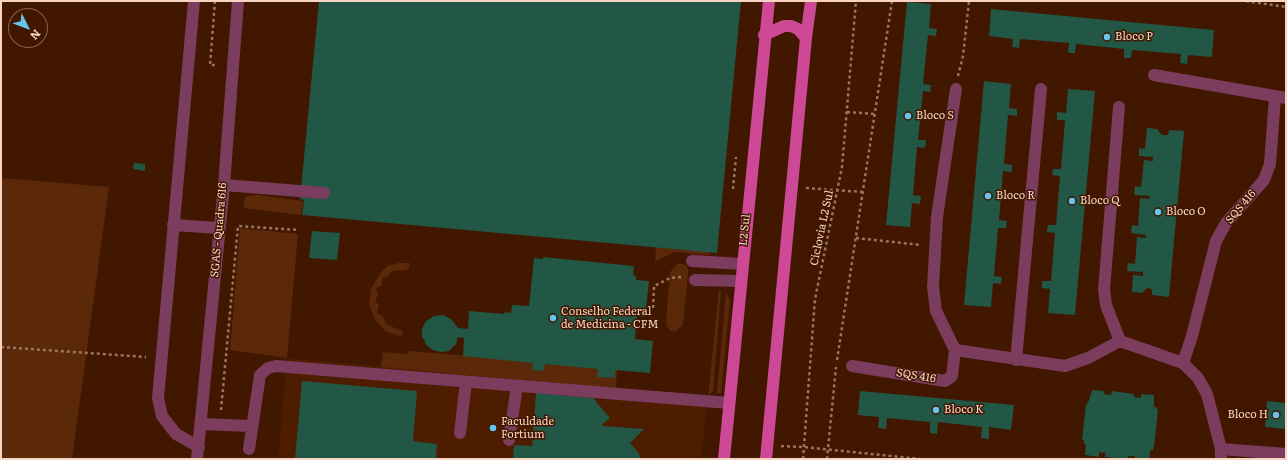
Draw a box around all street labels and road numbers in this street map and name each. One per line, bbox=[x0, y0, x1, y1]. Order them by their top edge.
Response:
street label: SGAS - Quadra 616 bbox=[208, 182, 230, 278]
street label: SQS 416 bbox=[1223, 187, 1259, 227]
street label: Ciclovia L2 Sul bbox=[808, 189, 836, 267]
street label: L2 Sul bbox=[737, 213, 753, 247]
street label: SQS 416 bbox=[895, 366, 937, 386]

